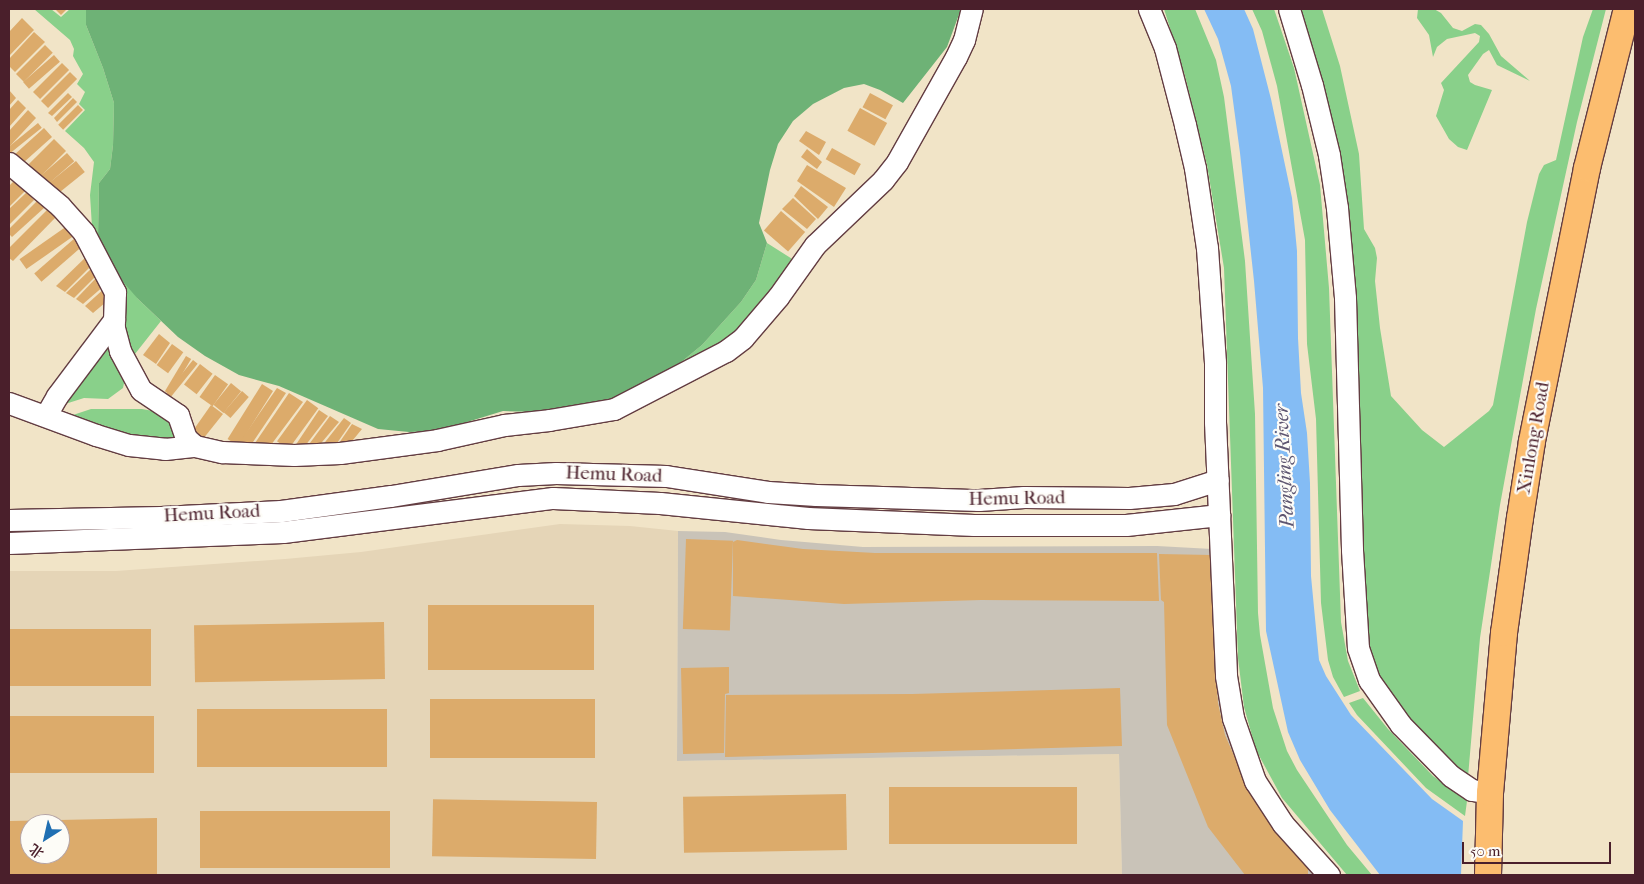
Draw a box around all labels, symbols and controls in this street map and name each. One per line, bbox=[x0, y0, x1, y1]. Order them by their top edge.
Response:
street label: Xinlong Road bbox=[1513, 380, 1555, 496]
water label: Pangling River bbox=[1269, 404, 1299, 528]
street label: Hemu Road bbox=[565, 462, 663, 488]
street label: Hemu Road bbox=[968, 487, 1066, 511]
street label: Hemu Road bbox=[163, 500, 261, 528]
north arrow bbox=[20, 814, 70, 864]
scale bar bbox=[1464, 832, 1613, 864]
text: 北 bbox=[26, 840, 47, 862]
text: 50 m bbox=[1470, 842, 1500, 860]

